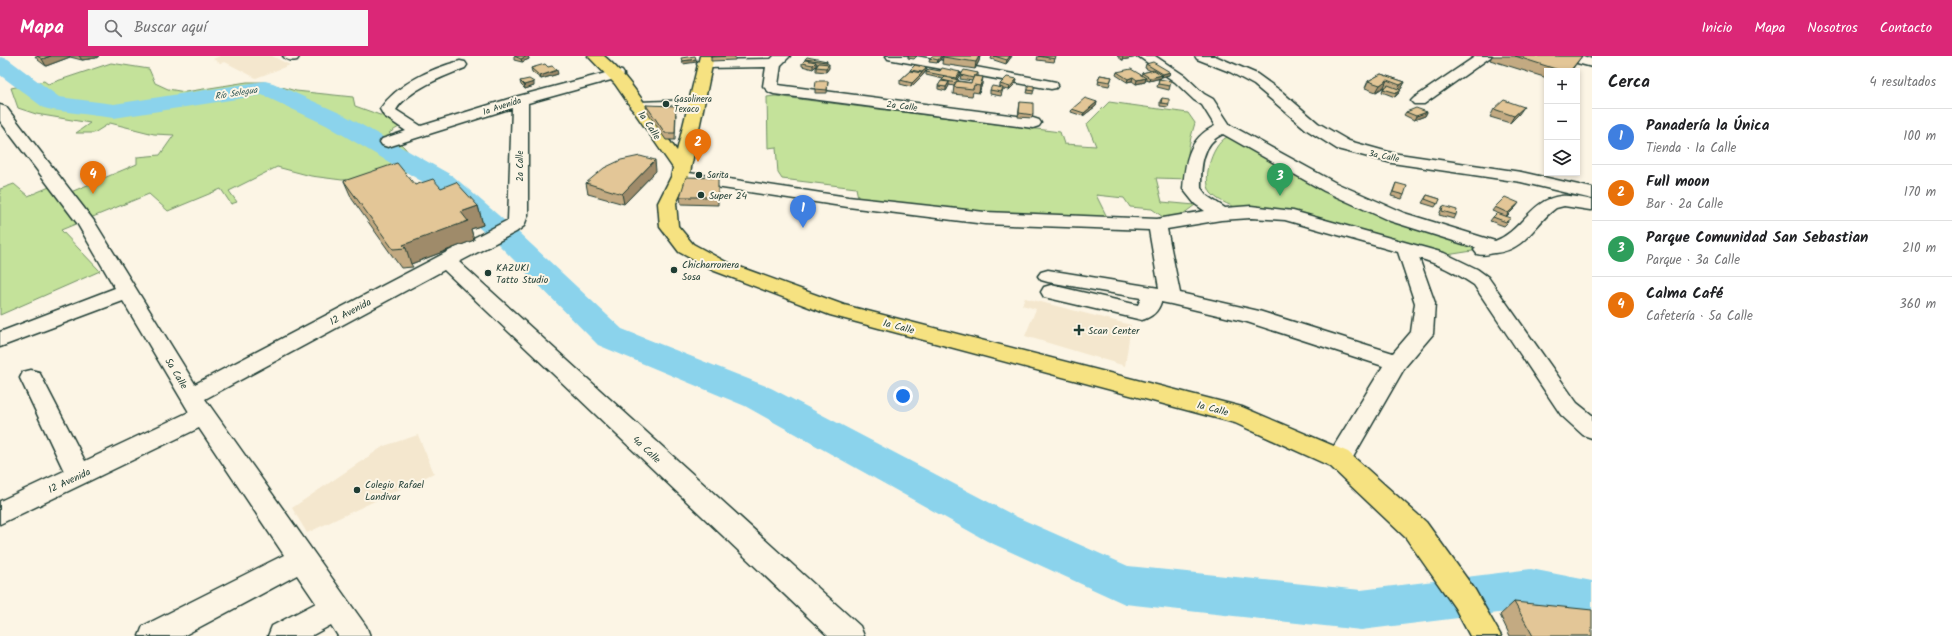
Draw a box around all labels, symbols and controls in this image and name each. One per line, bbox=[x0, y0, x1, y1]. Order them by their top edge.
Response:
search box bbox=[88, 10, 368, 46]
text: Mapa bbox=[20, 13, 64, 43]
text: Buscar aquí bbox=[134, 16, 207, 40]
icon: search bbox=[102, 17, 124, 39]
text: Inicio bbox=[1701, 17, 1732, 39]
text: Mapa bbox=[1754, 17, 1785, 39]
text: Nosotros bbox=[1807, 17, 1858, 39]
text: Contacto bbox=[1880, 17, 1932, 39]
map controls bbox=[1544, 68, 1580, 176]
button: + bbox=[1544, 68, 1580, 104]
text: Cerca bbox=[1608, 69, 1650, 96]
text: 4 resultados bbox=[1869, 72, 1936, 93]
water label: Río Selegua bbox=[214, 83, 259, 104]
place label: Gasolinera Texaco bbox=[674, 92, 712, 117]
street label: 1a Avenida bbox=[481, 93, 523, 120]
street label: 2a Calle bbox=[886, 97, 918, 116]
marker: Gasolinera Texaco bbox=[661, 99, 671, 109]
button: − bbox=[1544, 104, 1580, 140]
street label: 1a Calle bbox=[634, 108, 665, 144]
text: Panadería la Única bbox=[1646, 114, 1769, 138]
text: 1 bbox=[1619, 126, 1623, 147]
text: 100 m bbox=[1903, 126, 1936, 147]
pin: 2 bbox=[685, 129, 711, 162]
text: Tienda · 1a Calle bbox=[1646, 138, 1736, 159]
button: layers bbox=[1544, 140, 1580, 176]
street label: 3a Calle bbox=[1367, 146, 1401, 167]
street label: 2a Calle bbox=[513, 150, 528, 182]
pin: 4 bbox=[80, 161, 106, 194]
pin: 3 bbox=[1267, 163, 1293, 196]
place label: Sarita bbox=[707, 168, 729, 183]
marker: Sarita bbox=[694, 170, 704, 180]
text: Full moon bbox=[1646, 170, 1709, 194]
text: 2 bbox=[1617, 182, 1625, 203]
text: 170 m bbox=[1904, 182, 1936, 203]
place label: Super 24 bbox=[709, 188, 748, 204]
marker: Super 24 bbox=[696, 190, 706, 200]
text: Bar · 2a Calle bbox=[1646, 194, 1723, 215]
pin: 1 bbox=[790, 195, 816, 228]
text: Parque Comunidad San Sebastian bbox=[1646, 226, 1868, 250]
text: 3 bbox=[1617, 238, 1625, 259]
text: 210 m bbox=[1902, 238, 1936, 259]
text: Parque · 3a Calle bbox=[1646, 250, 1740, 271]
place label: Chicharronera Sosa bbox=[682, 257, 740, 285]
place label: KAZUKI Tatto Studio bbox=[496, 260, 549, 288]
marker: Chicharronera Sosa bbox=[669, 265, 679, 275]
marker: KAZUKI Tatto Studio bbox=[483, 268, 493, 278]
text: Calma Café bbox=[1646, 282, 1723, 306]
street label: 12 Avenida bbox=[327, 294, 374, 330]
text: 4 bbox=[1617, 294, 1625, 315]
text: 360 m bbox=[1899, 294, 1936, 315]
text: Cafetería · 5a Calle bbox=[1646, 306, 1753, 327]
street label: 1a Calle bbox=[881, 315, 917, 339]
place label: Scan Center bbox=[1088, 323, 1140, 339]
marker: Scan Center bbox=[1073, 324, 1085, 336]
street label: 5a Calle bbox=[160, 355, 192, 393]
your location bbox=[893, 386, 913, 406]
street label: 1a Calle bbox=[1195, 397, 1231, 421]
street label: 4a Calle bbox=[628, 432, 665, 468]
street label: 12 Avenida bbox=[46, 464, 94, 498]
place label: Colegio Rafael Landivar bbox=[365, 477, 425, 505]
marker: Colegio Rafael Landivar bbox=[352, 485, 362, 495]

